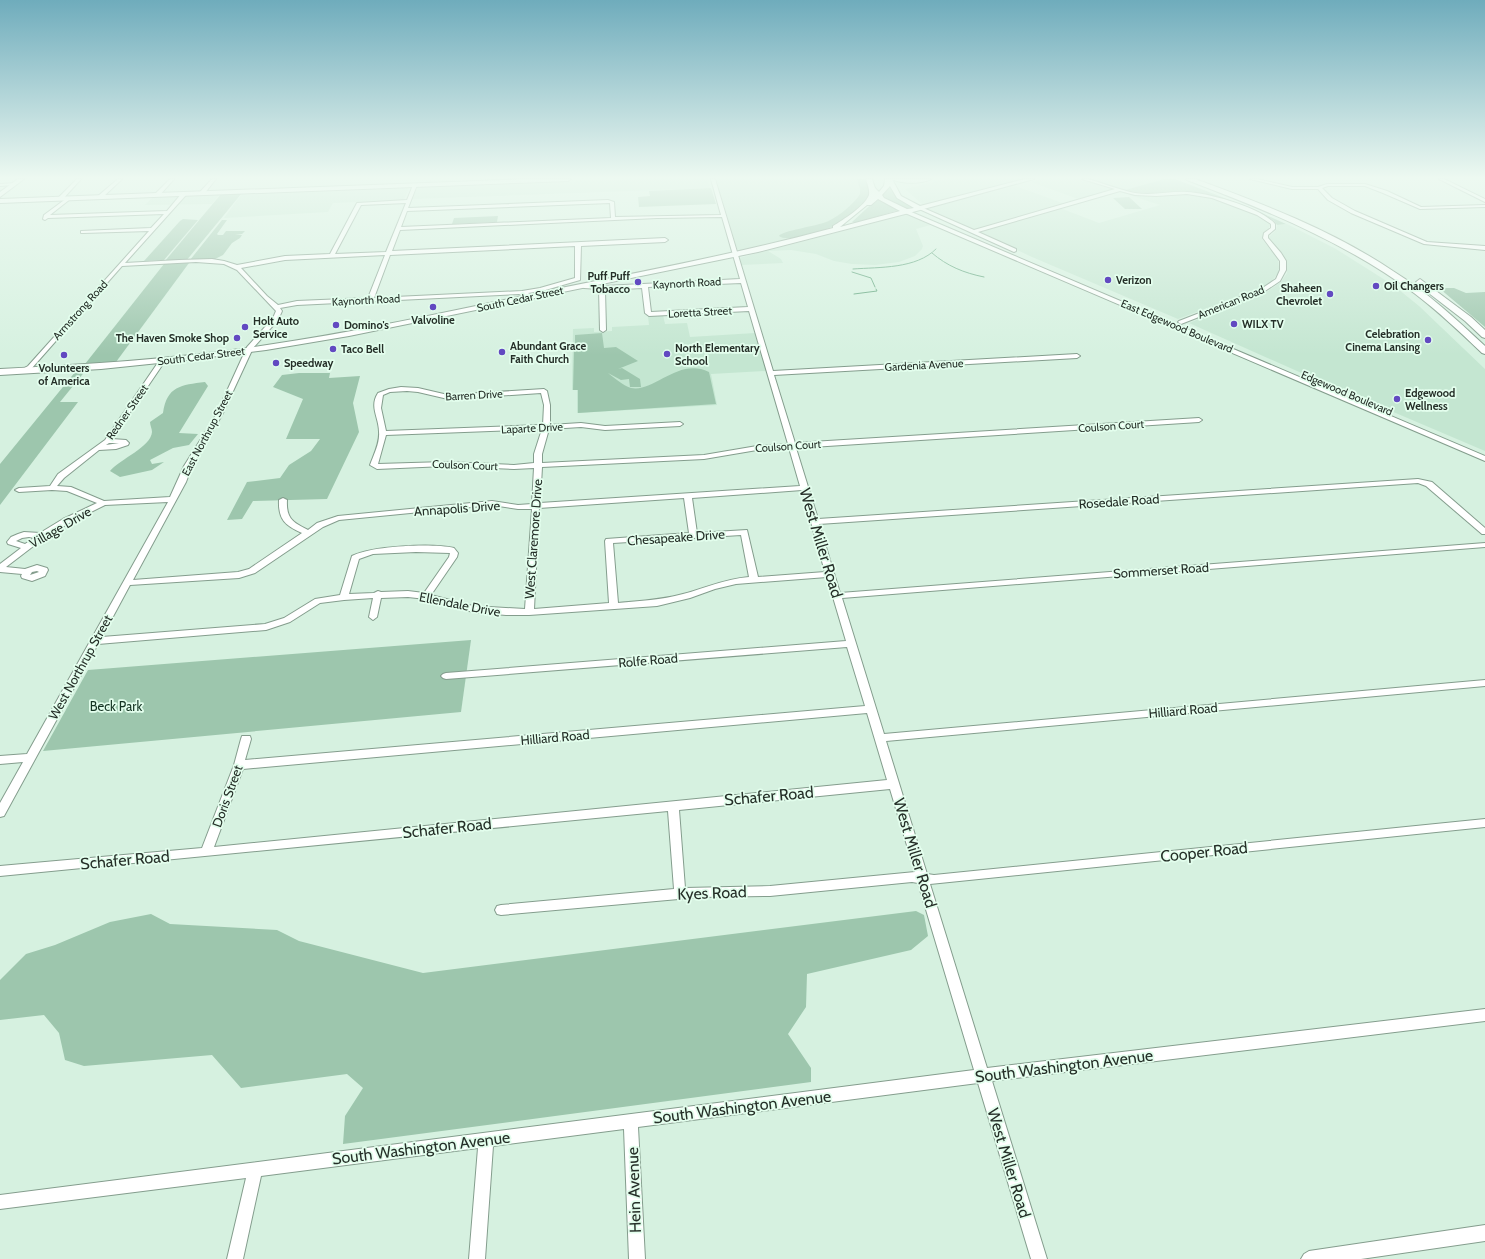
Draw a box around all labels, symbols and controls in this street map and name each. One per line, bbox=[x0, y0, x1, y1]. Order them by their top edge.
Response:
place label: Puff Puff Tobacco bbox=[587, 269, 630, 296]
place label: Verizon bbox=[1116, 273, 1152, 287]
street label: Kaynorth Road bbox=[652, 274, 722, 292]
marker: Verizon bbox=[1103, 275, 1113, 285]
street label: Armstrong Road bbox=[50, 277, 110, 343]
marker: Puff Puff Tobacco bbox=[633, 277, 643, 287]
place label: Oil Changers bbox=[1384, 279, 1444, 293]
place label: Shaheen Chevrolet bbox=[1276, 281, 1322, 308]
marker: Oil Changers bbox=[1371, 281, 1381, 291]
street label: American Road bbox=[1196, 282, 1266, 322]
street label: South Cedar Street bbox=[475, 283, 565, 315]
marker: Shaheen Chevrolet bbox=[1325, 289, 1335, 299]
street label: Kaynorth Road bbox=[331, 291, 401, 309]
street label: East Edgewood Boulevard bbox=[1119, 296, 1235, 356]
marker: Valvoline bbox=[428, 302, 438, 312]
street label: Loretta Street bbox=[668, 303, 733, 321]
place label: Valvoline bbox=[411, 313, 455, 327]
place label: Holt Auto Service bbox=[253, 314, 299, 341]
place label: WILX TV bbox=[1242, 317, 1284, 331]
place label: Domino's bbox=[344, 318, 389, 332]
marker: WILX TV bbox=[1229, 319, 1239, 329]
marker: Domino's bbox=[331, 320, 341, 330]
marker: Holt Auto Service bbox=[240, 322, 250, 332]
place label: Celebration Cinema Lansing bbox=[1345, 327, 1420, 354]
place label: The Haven Smoke Shop bbox=[116, 331, 229, 345]
marker: The Haven Smoke Shop bbox=[232, 333, 242, 343]
marker: Celebration Cinema Lansing bbox=[1423, 335, 1433, 345]
place label: Abundant Grace Faith Church bbox=[510, 339, 587, 366]
place label: North Elementary School bbox=[675, 341, 760, 368]
place label: Taco Bell bbox=[341, 342, 384, 356]
street label: South Cedar Street bbox=[156, 344, 246, 368]
marker: Taco Bell bbox=[328, 344, 338, 354]
marker: Abundant Grace Faith Church bbox=[497, 347, 507, 357]
marker: North Elementary School bbox=[662, 349, 672, 359]
marker: Volunteers of America bbox=[59, 350, 69, 360]
place label: Speedway bbox=[284, 356, 333, 370]
street label: Gardenia Avenue bbox=[884, 356, 964, 374]
marker: Speedway bbox=[271, 358, 281, 368]
place label: Volunteers of America bbox=[38, 361, 90, 388]
street label: Edgewood Boulevard bbox=[1299, 367, 1395, 419]
street label: Redner Street bbox=[103, 381, 151, 442]
street label: Barren Drive bbox=[445, 386, 503, 403]
place label: Edgewood Wellness bbox=[1405, 386, 1455, 413]
street label: East Northrup Street bbox=[179, 388, 236, 478]
marker: Edgewood Wellness bbox=[1392, 394, 1402, 404]
street label: Coulson Court bbox=[1078, 417, 1145, 435]
street label: Laparte Drive bbox=[501, 419, 564, 437]
street label: Coulson Court bbox=[755, 437, 822, 455]
street label: Coulson Court bbox=[432, 457, 498, 473]
street label: West Claremore Drive bbox=[521, 478, 545, 600]
street label: West Miller Road bbox=[795, 486, 847, 600]
street label: Rosedale Road bbox=[1078, 490, 1160, 512]
street label: Annapolis Drive bbox=[413, 497, 501, 519]
street label: Village Drive bbox=[26, 503, 94, 551]
street label: Chesapeake Drive bbox=[627, 526, 726, 548]
street label: Sommerset Road bbox=[1113, 559, 1209, 581]
street label: Ellendale Drive bbox=[418, 588, 502, 620]
street label: West Northrup Street bbox=[45, 611, 116, 722]
street label: Rolfe Road bbox=[618, 649, 678, 671]
park label: Beck Park bbox=[90, 698, 142, 714]
street label: Hilliard Road bbox=[1148, 699, 1218, 721]
street label: Hilliard Road bbox=[520, 726, 590, 748]
street label: Doris Street bbox=[208, 762, 246, 829]
street label: Schafer Road bbox=[724, 783, 814, 809]
street label: West Miller Road bbox=[889, 796, 941, 910]
street label: Schafer Road bbox=[401, 814, 493, 842]
street label: Cooper Road bbox=[1159, 838, 1249, 866]
street label: Schafer Road bbox=[80, 847, 170, 873]
street label: Kyes Road bbox=[677, 882, 747, 904]
street label: South Washington Avenue bbox=[974, 1046, 1154, 1086]
street label: South Washington Avenue bbox=[652, 1087, 832, 1127]
street label: West Miller Road bbox=[983, 1106, 1035, 1220]
street label: South Washington Avenue bbox=[331, 1128, 511, 1168]
street label: Hein Avenue bbox=[623, 1147, 645, 1233]

